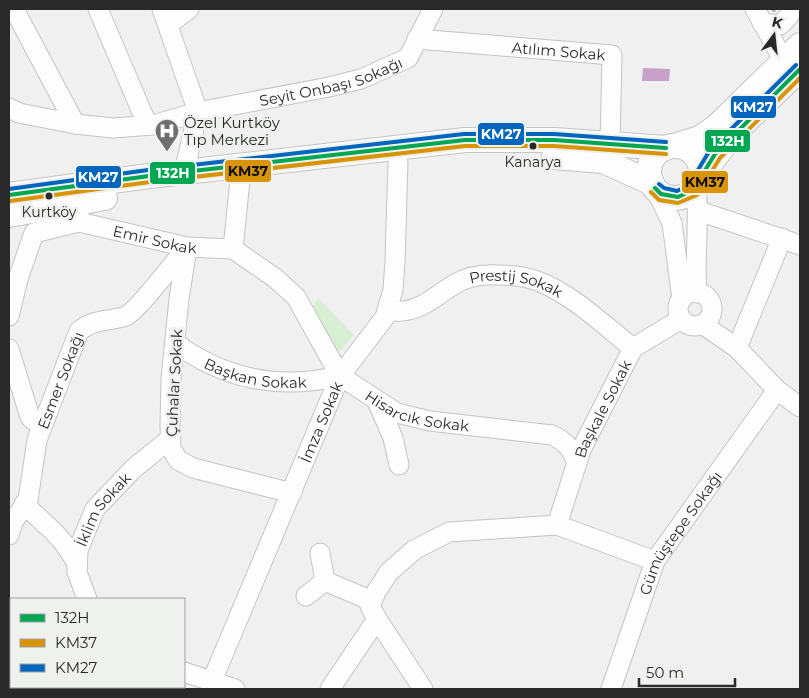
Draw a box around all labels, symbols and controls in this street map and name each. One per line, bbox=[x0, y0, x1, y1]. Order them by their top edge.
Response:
north arrow bbox=[749, 10, 799, 60]
text: K bbox=[770, 12, 785, 33]
street label: Atılım Sokak bbox=[511, 37, 606, 64]
street label: Seyit Onbaşı Sokağı bbox=[258, 52, 405, 110]
line badge: KM27 bbox=[730, 95, 777, 119]
text: KM27 bbox=[733, 98, 774, 116]
place label: Özel Kurtköy Tıp Merkezi bbox=[184, 113, 281, 149]
hospital icon: Özel Kurtköy Tıp Merkezi bbox=[154, 118, 180, 152]
line badge: KM27 bbox=[477, 122, 525, 146]
text: KM27 bbox=[481, 125, 522, 143]
line badge: 132H bbox=[704, 129, 751, 153]
text: 132H bbox=[711, 132, 745, 150]
marker: Kanarya bbox=[528, 141, 538, 151]
place label: Kanarya bbox=[505, 153, 561, 171]
line badge: KM37 bbox=[224, 159, 272, 183]
line badge: 132H bbox=[149, 161, 196, 185]
text: KM37 bbox=[228, 162, 269, 180]
text: 132H bbox=[156, 164, 190, 182]
line badge: KM27 bbox=[75, 165, 122, 189]
text: KM27 bbox=[78, 168, 119, 186]
line badge: KM37 bbox=[681, 170, 729, 194]
text: KM37 bbox=[685, 173, 726, 191]
marker: Kurtköy bbox=[44, 191, 54, 201]
place label: Kurtköy bbox=[22, 203, 77, 221]
street label: Emir Sokak bbox=[111, 221, 197, 257]
street label: Prestij Sokak bbox=[467, 265, 567, 301]
street label: Esmer Sokağı bbox=[33, 329, 87, 432]
street label: Çuhalar Sokak bbox=[162, 329, 186, 437]
street label: Başkan Sokak bbox=[201, 353, 307, 392]
street label: Başkale Sokak bbox=[570, 357, 635, 460]
street label: İmza Sokak bbox=[295, 378, 346, 465]
street label: Hisarcık Sokak bbox=[362, 386, 470, 435]
street label: Gümüştepe Sokağı bbox=[635, 467, 726, 597]
street label: İklim Sokak bbox=[71, 468, 134, 549]
legend bbox=[10, 598, 185, 688]
text: 132H bbox=[55, 608, 90, 627]
text: KM37 bbox=[55, 633, 97, 652]
scale bar bbox=[639, 656, 735, 688]
text: KM27 bbox=[55, 658, 97, 677]
text: 50 m bbox=[646, 663, 684, 682]

